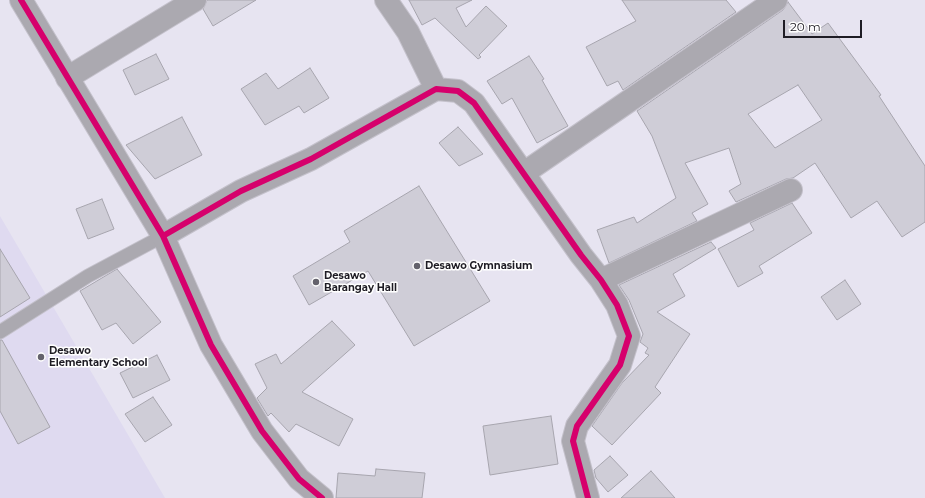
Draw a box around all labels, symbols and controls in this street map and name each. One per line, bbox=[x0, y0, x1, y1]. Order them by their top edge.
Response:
scale bar bbox=[785, 12, 864, 38]
text: 20 m bbox=[790, 19, 821, 34]
place label: Desawo Gymnasium bbox=[425, 260, 532, 272]
marker: Desawo Gymnasium bbox=[412, 261, 422, 271]
place label: Desawo Barangay Hall bbox=[324, 270, 397, 294]
marker: Desawo Barangay Hall bbox=[311, 277, 321, 287]
place label: Desawo Elementary School bbox=[49, 345, 148, 368]
marker: Desawo Elementary School bbox=[36, 352, 46, 362]

